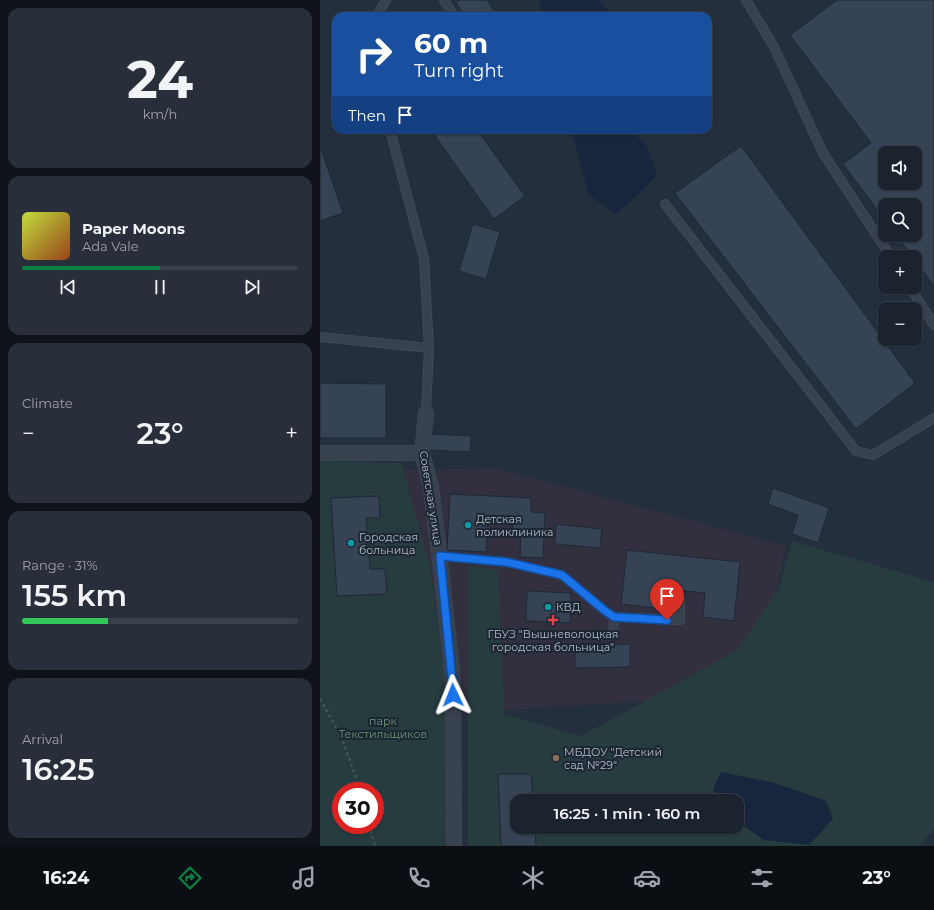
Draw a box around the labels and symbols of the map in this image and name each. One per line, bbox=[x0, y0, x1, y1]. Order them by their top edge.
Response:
street label: Советская улица bbox=[417, 450, 445, 546]
place label: Детская поликлиника bbox=[476, 512, 554, 539]
marker: Детская поликлиника bbox=[463, 520, 473, 530]
place label: Городская больница bbox=[359, 530, 418, 557]
marker: Городская больница bbox=[346, 538, 356, 548]
pin bbox=[650, 579, 684, 620]
place label: КВД bbox=[556, 600, 581, 614]
marker: КВД bbox=[543, 602, 553, 612]
marker: ГБУЗ "Вышневолоцкая городская больница" bbox=[547, 614, 559, 626]
place label: ГБУЗ "Вышневолоцкая городская больница" bbox=[487, 627, 619, 654]
position arrow bbox=[432, 674, 474, 716]
park label: парк Текстильщиков bbox=[339, 714, 427, 741]
place label: МБДОУ "Детский сад №29" bbox=[564, 745, 662, 772]
marker: МБДОУ "Детский сад №29" bbox=[551, 753, 561, 763]
speed limit sign: 30 bbox=[332, 782, 384, 834]

